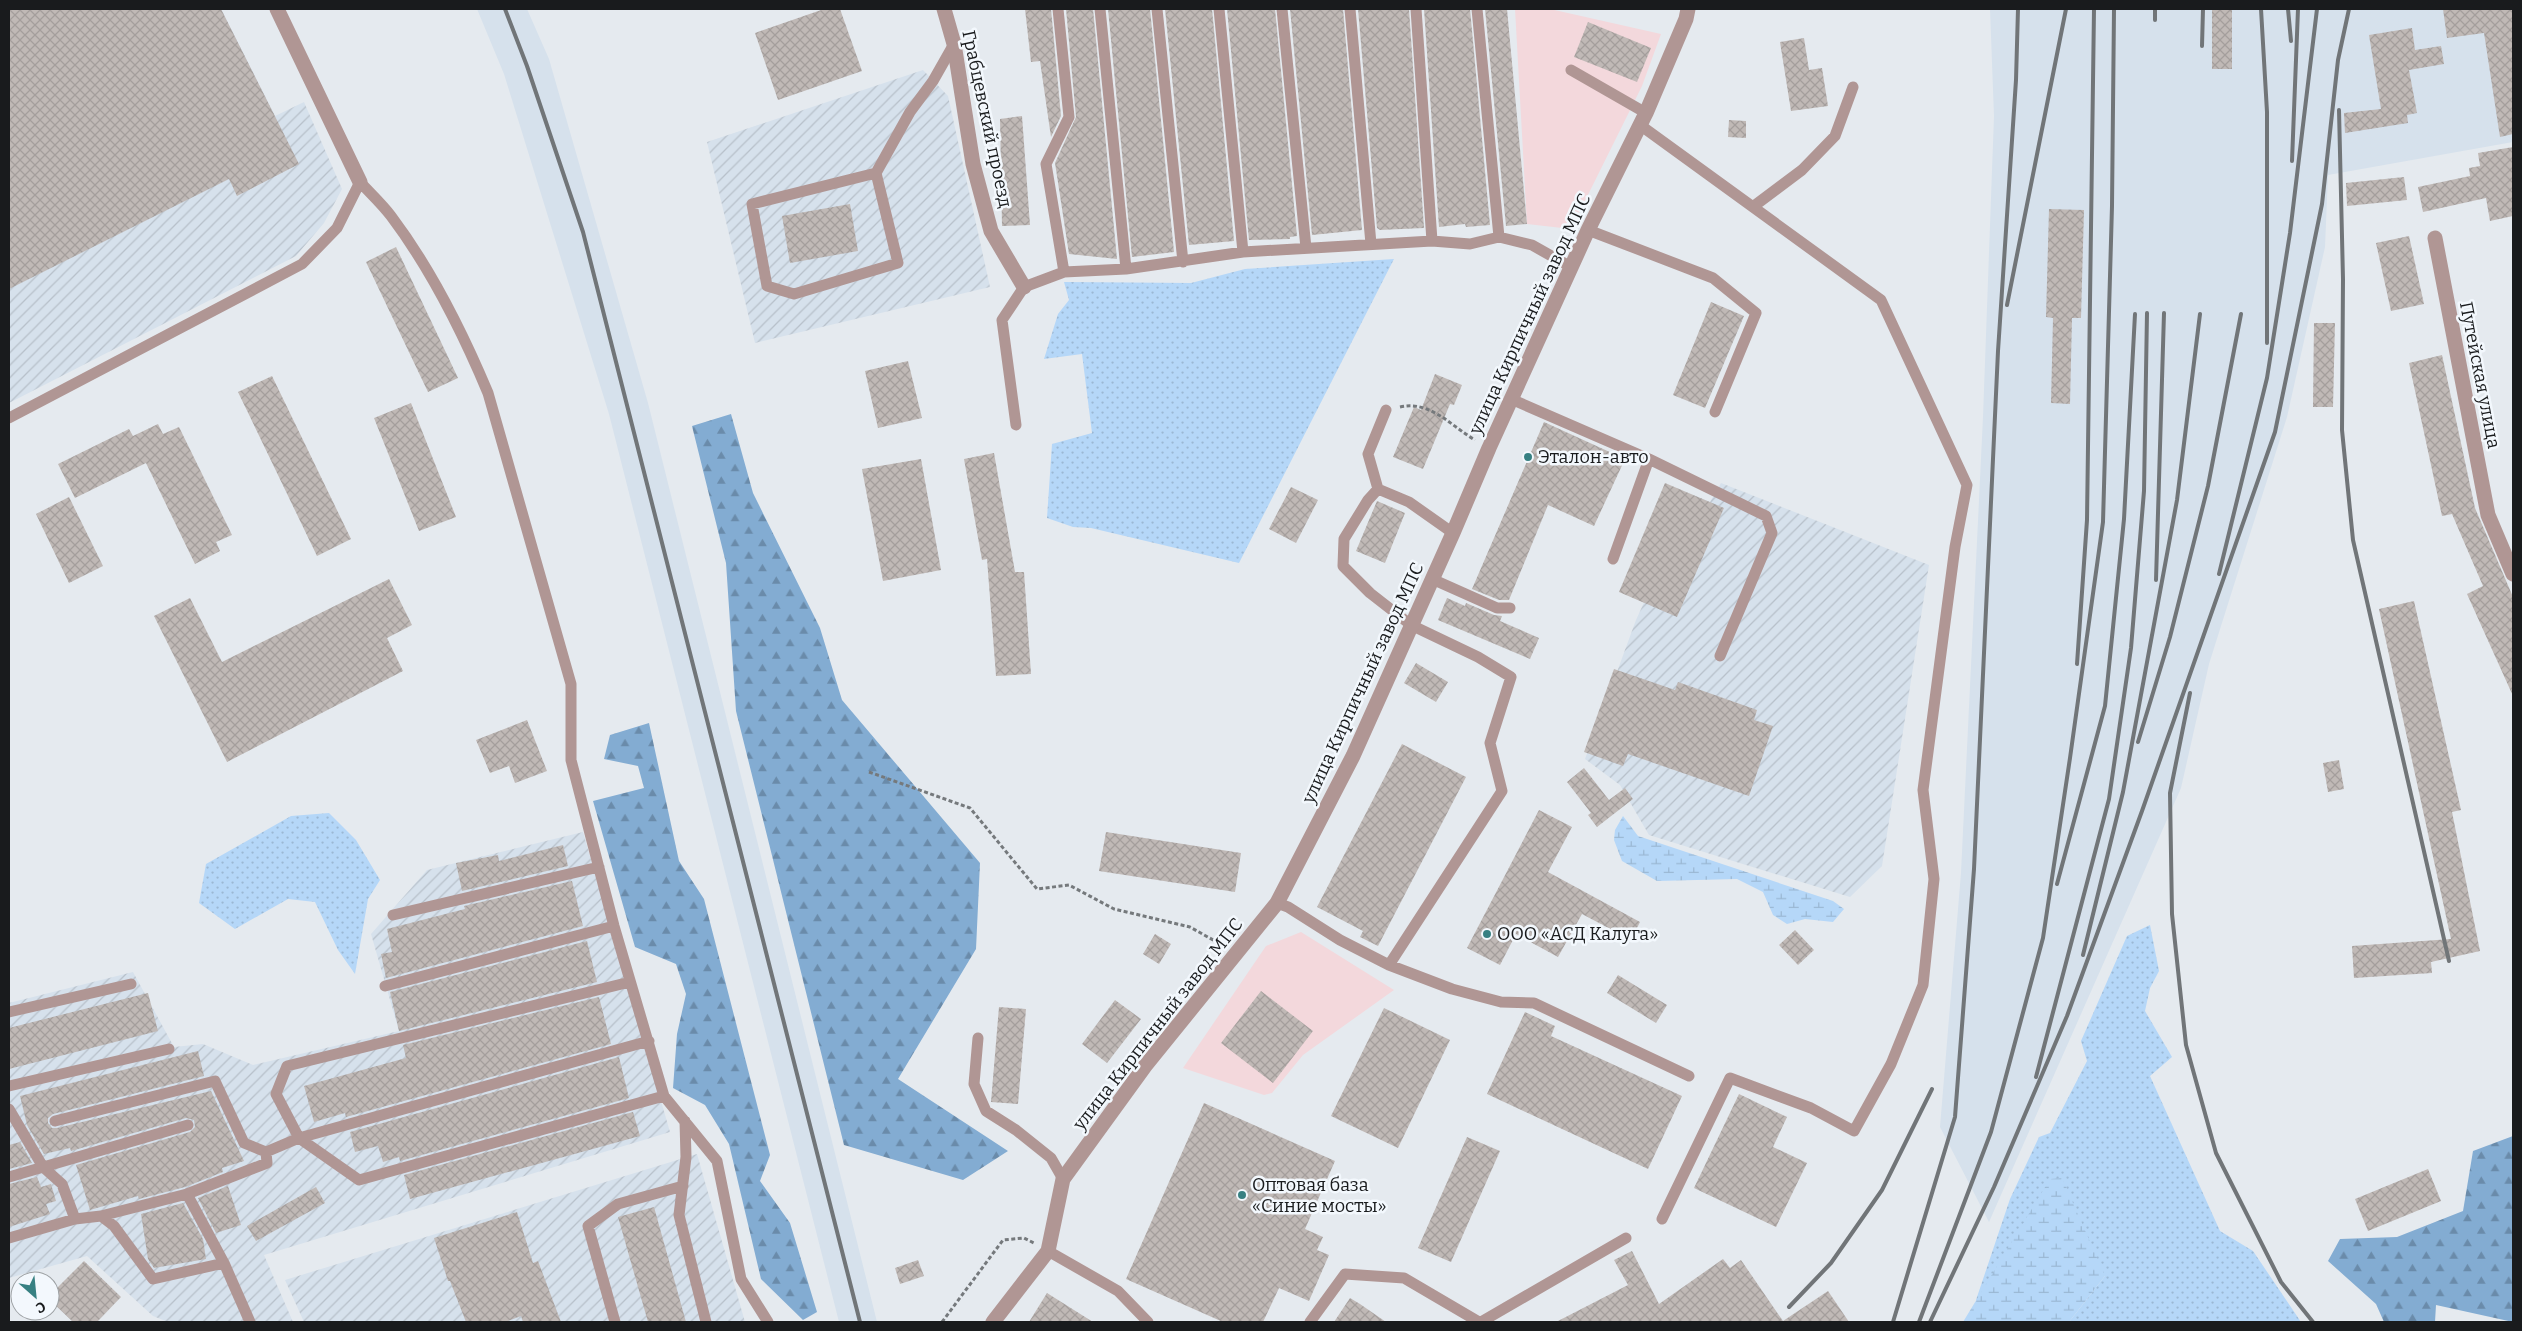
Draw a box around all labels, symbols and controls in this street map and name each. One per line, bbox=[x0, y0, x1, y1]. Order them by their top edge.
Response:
street label: Грабцевский проезд bbox=[957, 28, 1017, 210]
street label: улица Кирпичный завод МПС bbox=[1464, 190, 1596, 439]
street label: Путейская улица bbox=[2455, 300, 2505, 451]
place label: Эталон-авто bbox=[1538, 446, 1648, 468]
marker: Эталон-авто bbox=[1522, 451, 1534, 463]
street label: улица Кирпичный завод МПС bbox=[1297, 559, 1429, 808]
street label: улица Кирпичный завод МПС bbox=[1068, 914, 1248, 1135]
place label: ООО «АСД Калуга» bbox=[1497, 923, 1658, 945]
marker: ООО «АСД Калуга» bbox=[1481, 928, 1493, 940]
place label: Оптовая база «Синие мосты» bbox=[1252, 1174, 1387, 1217]
marker: Оптовая база «Синие мосты» bbox=[1236, 1189, 1248, 1201]
north arrow bbox=[10, 1271, 60, 1321]
text: С bbox=[33, 1298, 48, 1317]

